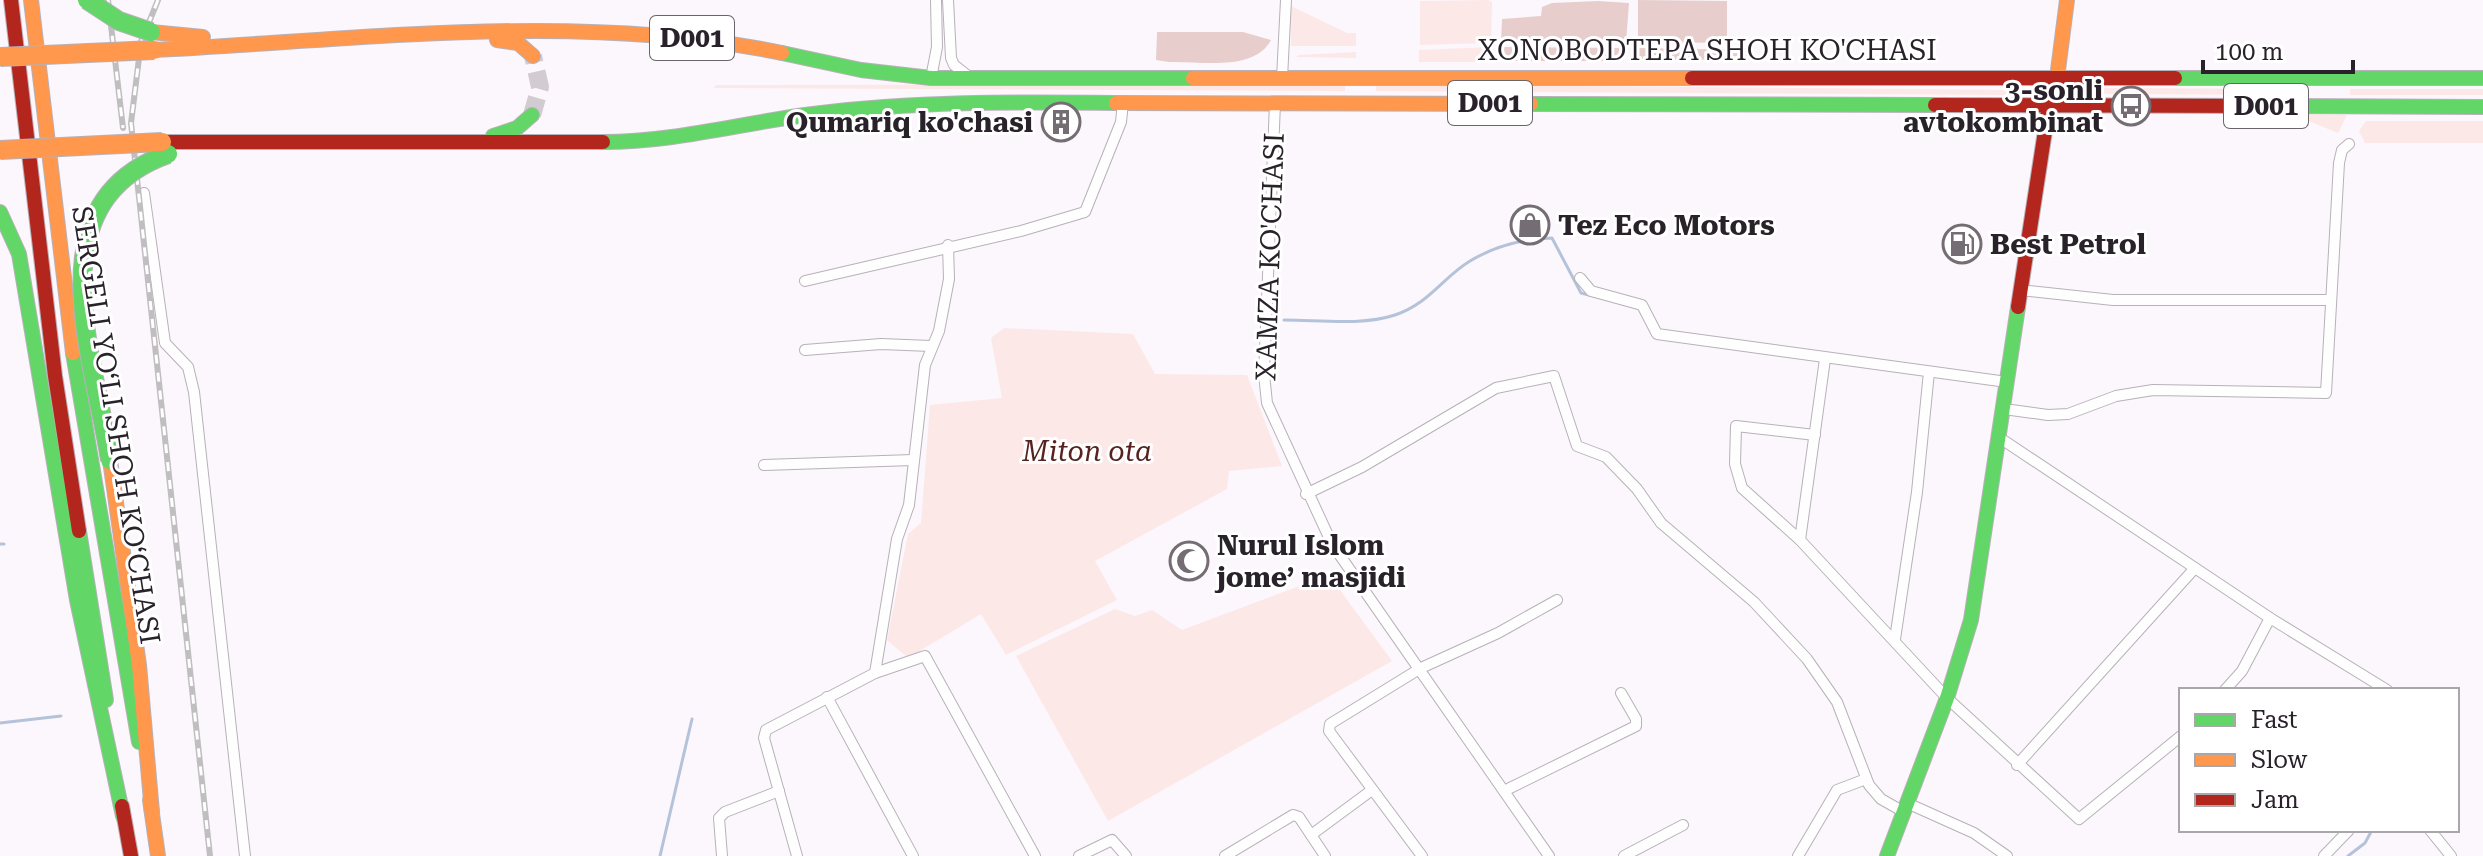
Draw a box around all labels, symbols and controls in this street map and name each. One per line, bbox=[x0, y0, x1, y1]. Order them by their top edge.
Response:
road number: D001 bbox=[650, 16, 734, 60]
scale bar bbox=[2203, 24, 2353, 74]
street label: XONOBODTEPA SHOH KO'CHASI bbox=[1477, 34, 1937, 67]
text: 100 m bbox=[2215, 38, 2283, 66]
place label: 3-sonli avtokombinat bbox=[1903, 74, 2103, 139]
road number: D001 bbox=[1448, 81, 1532, 125]
road number: D001 bbox=[2224, 84, 2308, 128]
bus stop icon: 3-sonli avtokombinat bbox=[2110, 85, 2152, 127]
building icon: Qumariq ko'chasi bbox=[1040, 101, 1082, 143]
place label: Qumariq ko'chasi bbox=[786, 106, 1033, 139]
street label: XAMZA KO'CHASI bbox=[1249, 132, 1291, 382]
street label: SERGELI YO‘LI SHOH KO‘CHASI bbox=[65, 204, 167, 646]
shop icon: Tez Eco Motors bbox=[1509, 204, 1551, 246]
place label: Tez Eco Motors bbox=[1558, 209, 1775, 242]
fuel station icon: Best Petrol bbox=[1941, 223, 1983, 265]
place label: Best Petrol bbox=[1990, 228, 2146, 261]
park label: Miton ota bbox=[1021, 435, 1152, 468]
place label: Nurul Islom jome’ masjidi bbox=[1214, 529, 1405, 594]
mosque icon: Nurul Islom jome’ masjidi bbox=[1168, 540, 1210, 582]
legend bbox=[2179, 688, 2459, 832]
text: Fast bbox=[2251, 706, 2298, 734]
text: Slow bbox=[2251, 746, 2308, 774]
text: Jam bbox=[2251, 786, 2299, 814]

